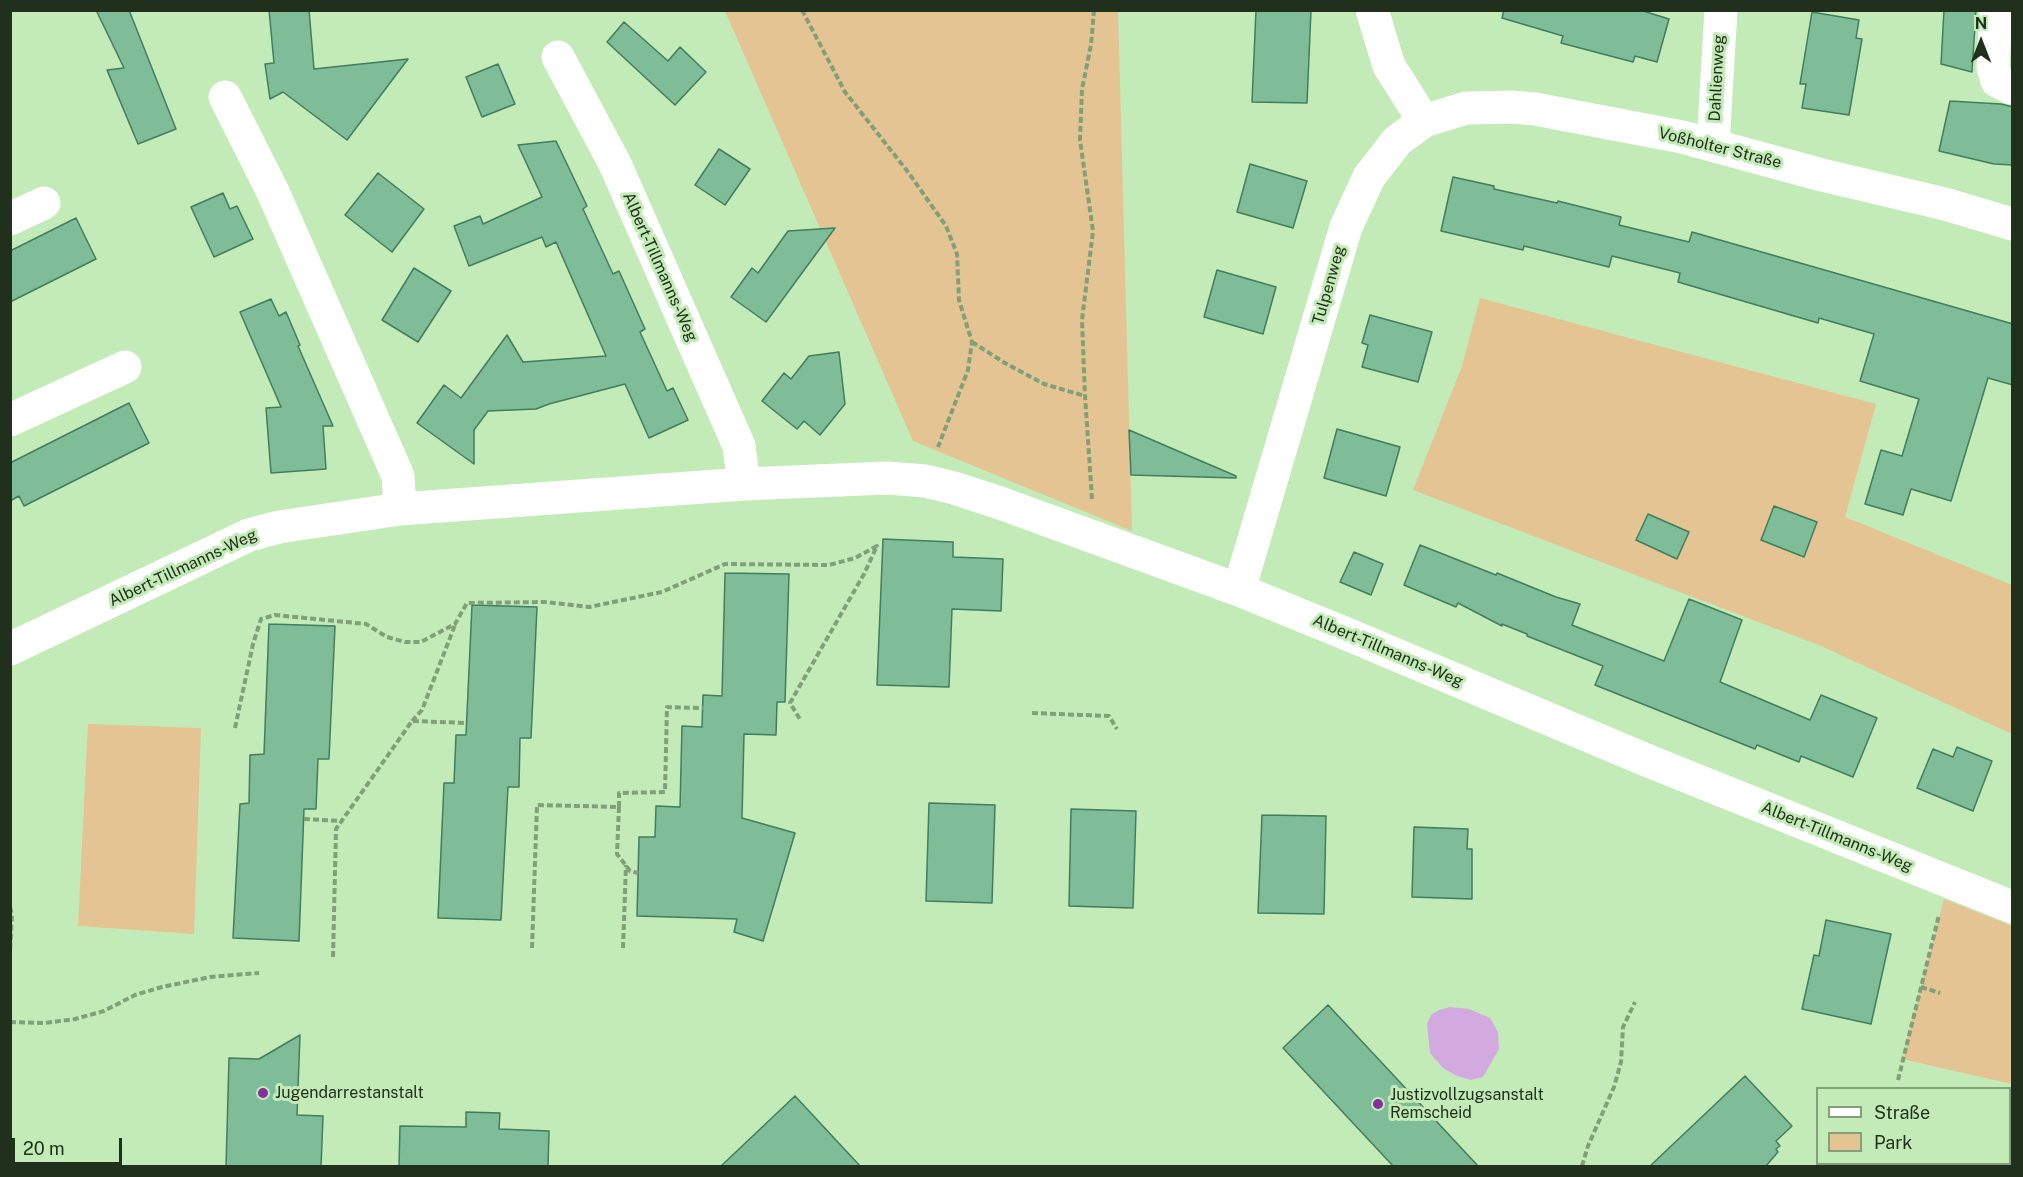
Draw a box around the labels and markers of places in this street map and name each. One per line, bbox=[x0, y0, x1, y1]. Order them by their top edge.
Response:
place label: Jugendarrestanstalt bbox=[275, 1083, 424, 1103]
place label: Justizvollzugsanstalt Remscheid bbox=[1390, 1085, 1544, 1123]
marker: Jugendarrestanstalt bbox=[256, 1086, 270, 1100]
marker: Justizvollzugsanstalt Remscheid bbox=[1371, 1097, 1385, 1111]

